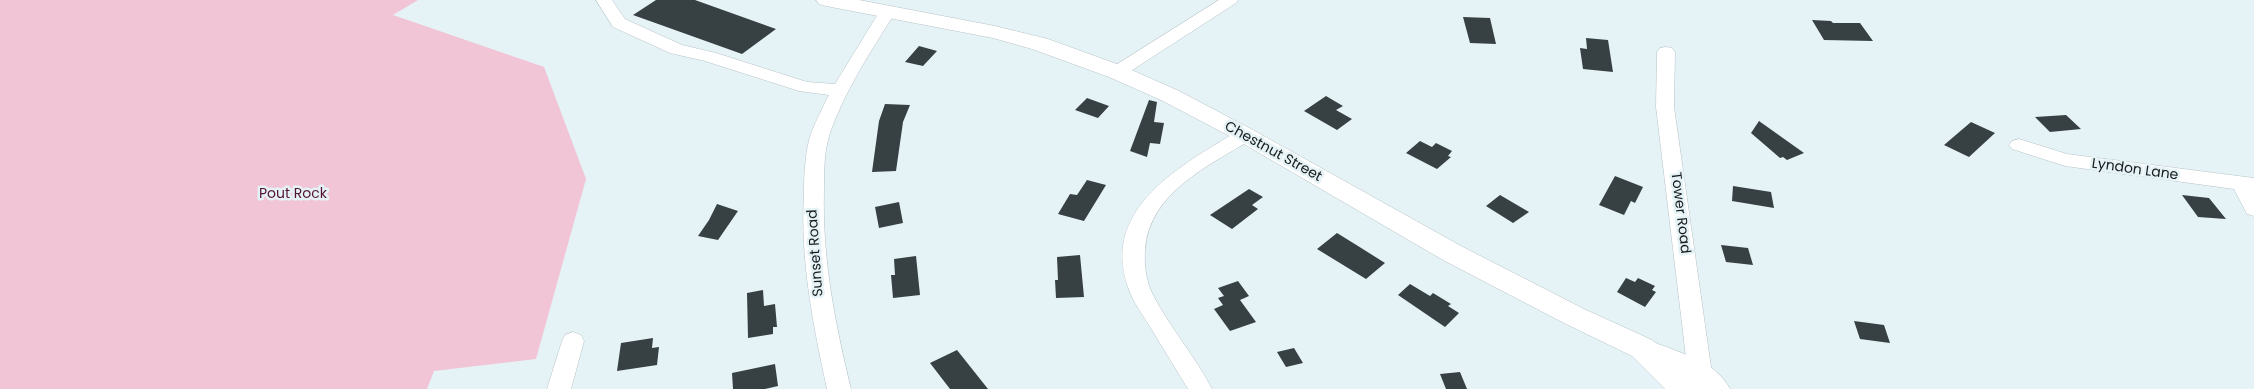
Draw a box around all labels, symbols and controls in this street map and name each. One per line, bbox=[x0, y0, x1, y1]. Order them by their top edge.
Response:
street label: Chestnut Street bbox=[1221, 118, 1325, 186]
street label: Lyndon Lane bbox=[2091, 156, 2179, 184]
street label: Tower Road bbox=[1667, 171, 1693, 255]
park label: Pout Rock bbox=[259, 186, 327, 202]
street label: Sunset Road bbox=[805, 209, 827, 297]

